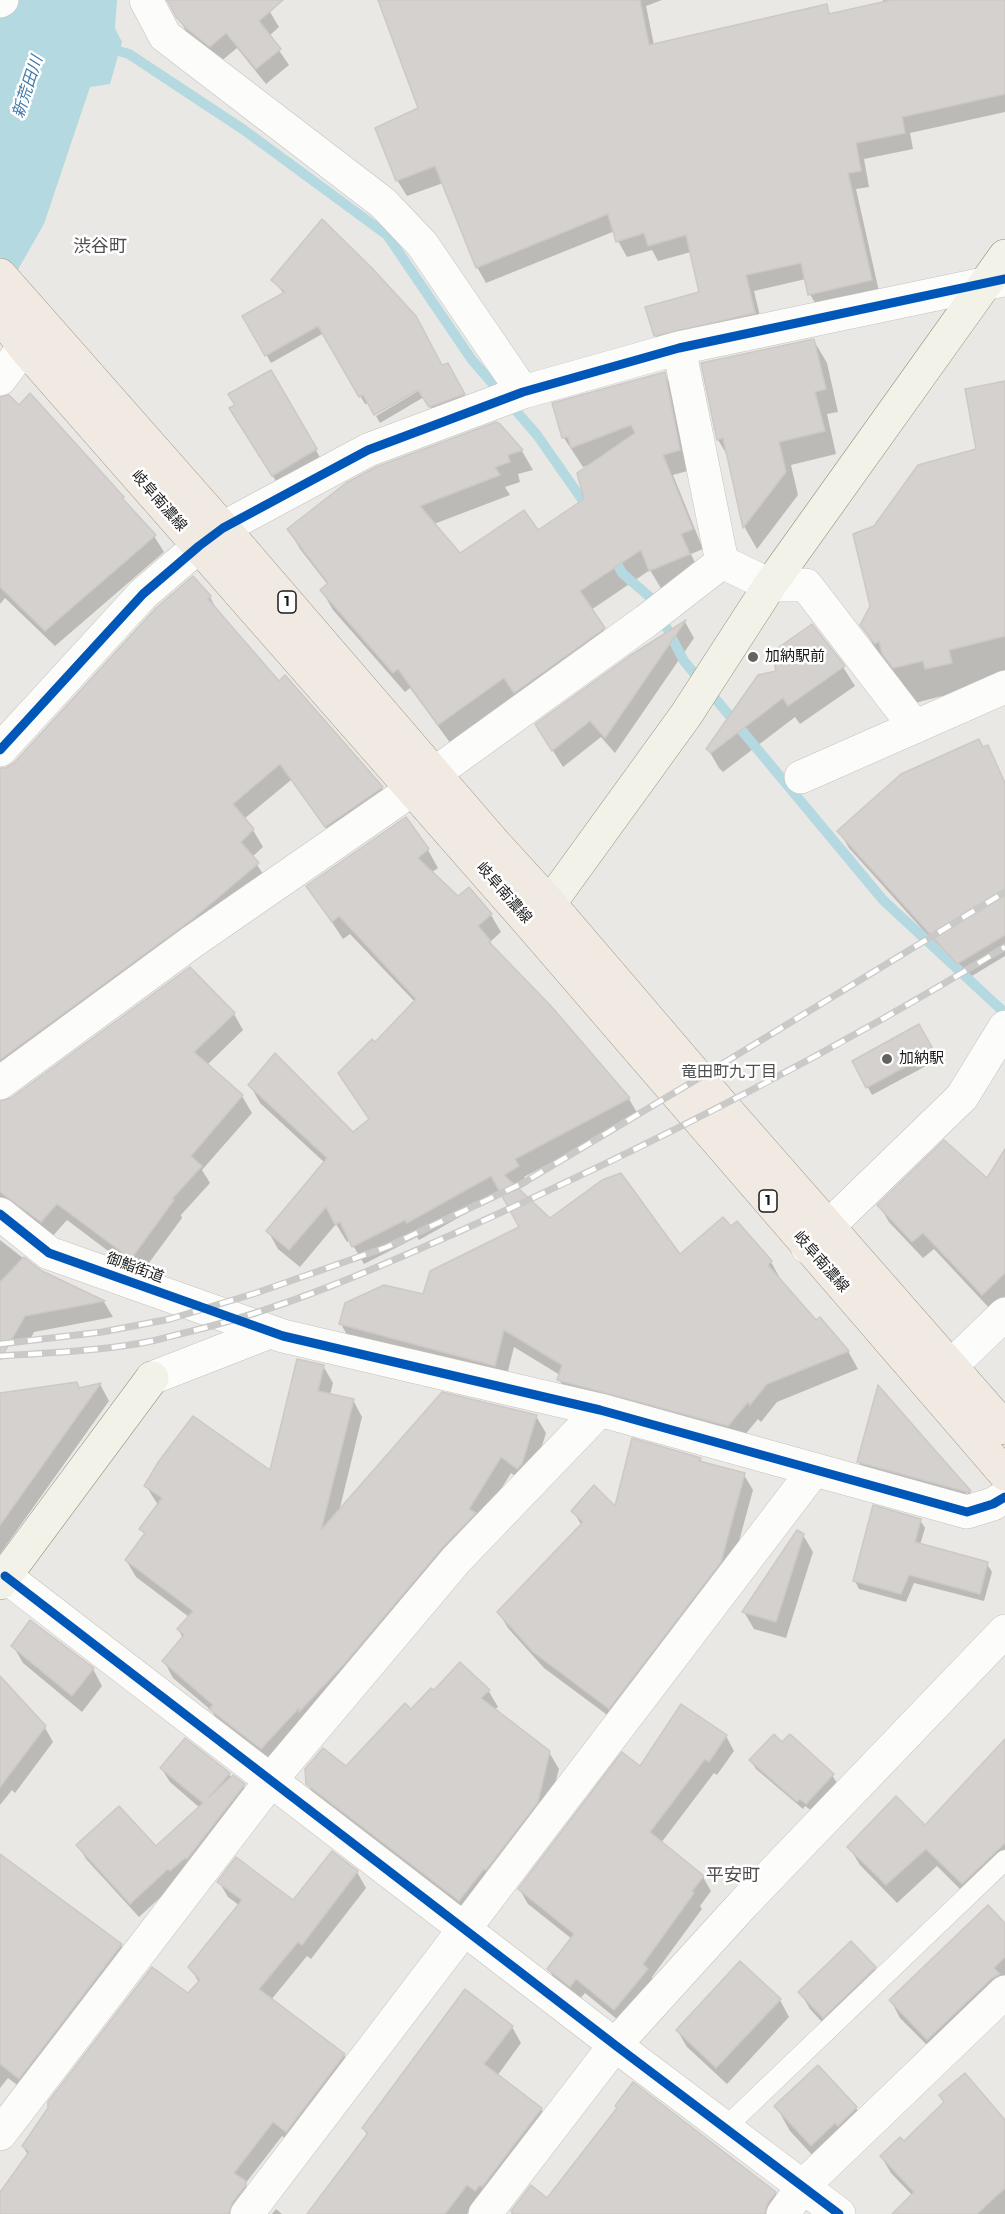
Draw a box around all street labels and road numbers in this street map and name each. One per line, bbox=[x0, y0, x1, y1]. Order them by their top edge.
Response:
street label: 岐阜南濃線 bbox=[128, 467, 190, 535]
road number: 1 bbox=[278, 591, 296, 613]
street label: 岐阜南濃線 bbox=[473, 859, 535, 927]
road number: 1 bbox=[759, 1190, 777, 1212]
street label: 岐阜南濃線 bbox=[790, 1228, 852, 1296]
street label: 御鮨街道 bbox=[104, 1249, 166, 1287]

